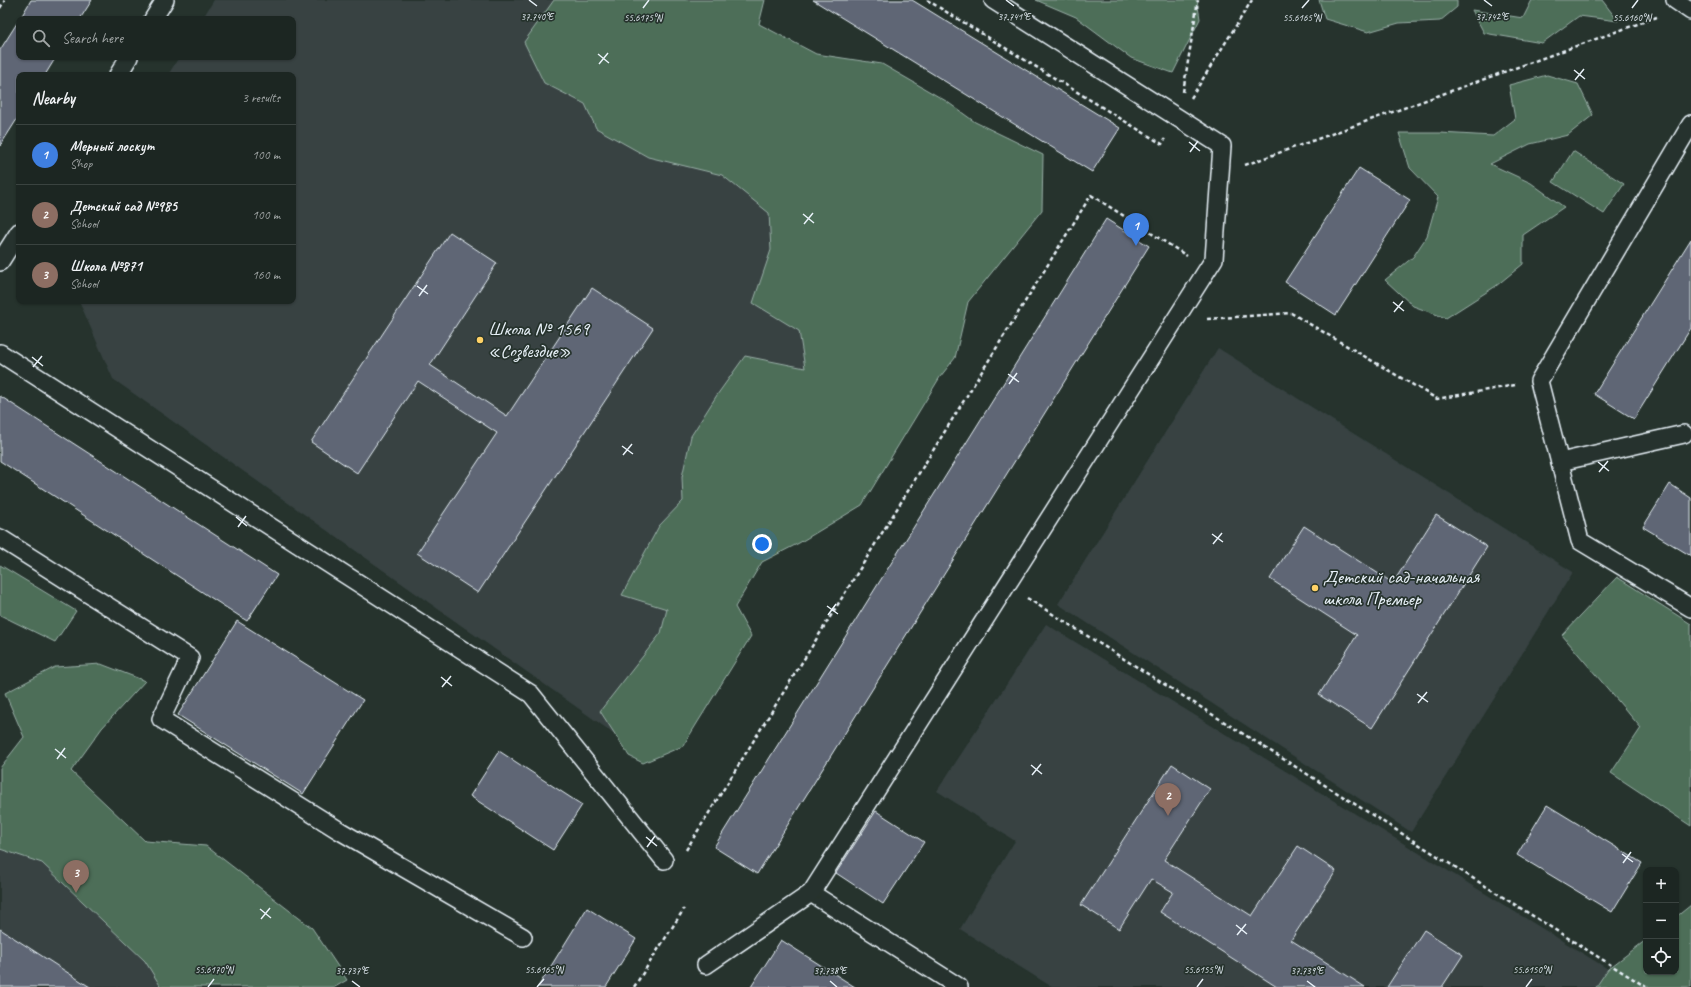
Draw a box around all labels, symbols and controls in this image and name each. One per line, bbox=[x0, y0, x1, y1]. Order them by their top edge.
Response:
text: 37.740°E bbox=[521, 10, 555, 23]
text: 37.741°E bbox=[998, 10, 1032, 23]
text: 37.742°E bbox=[1476, 10, 1510, 23]
text: 55.6175°N bbox=[624, 11, 664, 24]
text: 55.6165°N bbox=[1283, 11, 1323, 24]
text: 55.6160°N bbox=[1613, 11, 1653, 24]
search box bbox=[16, 16, 296, 60]
icon: search bbox=[30, 27, 52, 49]
text: Search here bbox=[62, 29, 123, 48]
text: Nearby bbox=[32, 88, 75, 109]
text: 3 results bbox=[242, 90, 280, 106]
text: Мерный лоскут bbox=[70, 137, 154, 156]
text: 1 bbox=[42, 147, 48, 163]
text: 100 m bbox=[252, 147, 280, 163]
text: Shop bbox=[70, 156, 92, 172]
text: Детский сад №985 bbox=[70, 197, 177, 216]
text: 2 bbox=[42, 207, 48, 223]
text: 100 m bbox=[252, 207, 280, 223]
pin: 1 bbox=[1123, 213, 1149, 246]
text: School bbox=[70, 216, 98, 232]
text: Школа №871 bbox=[70, 257, 142, 276]
text: 3 bbox=[42, 267, 48, 283]
text: 160 m bbox=[252, 267, 280, 283]
text: School bbox=[70, 276, 98, 292]
place label: Школа № 1569 «Созвездие» bbox=[488, 317, 590, 363]
marker: Школа № 1569 «Созвездие» bbox=[475, 335, 485, 345]
your location bbox=[752, 534, 772, 554]
place label: Детский сад-начальная школа Премьер bbox=[1323, 565, 1480, 611]
marker: Детский сад-начальная школа Премьер bbox=[1310, 583, 1320, 593]
pin: 2 bbox=[1155, 783, 1181, 816]
pin: 3 bbox=[63, 860, 89, 893]
map controls bbox=[1643, 867, 1679, 975]
button: + bbox=[1643, 867, 1679, 903]
button: − bbox=[1643, 903, 1679, 939]
button: locate bbox=[1643, 939, 1679, 975]
text: 55.6170°N bbox=[195, 963, 235, 976]
text: 55.6165°N bbox=[525, 963, 565, 976]
text: 55.6155°N bbox=[1184, 963, 1224, 976]
text: 55.6150°N bbox=[1513, 963, 1553, 976]
text: 37.737°E bbox=[336, 964, 370, 977]
text: 37.738°E bbox=[814, 964, 848, 977]
text: 37.739°E bbox=[1291, 964, 1325, 977]

